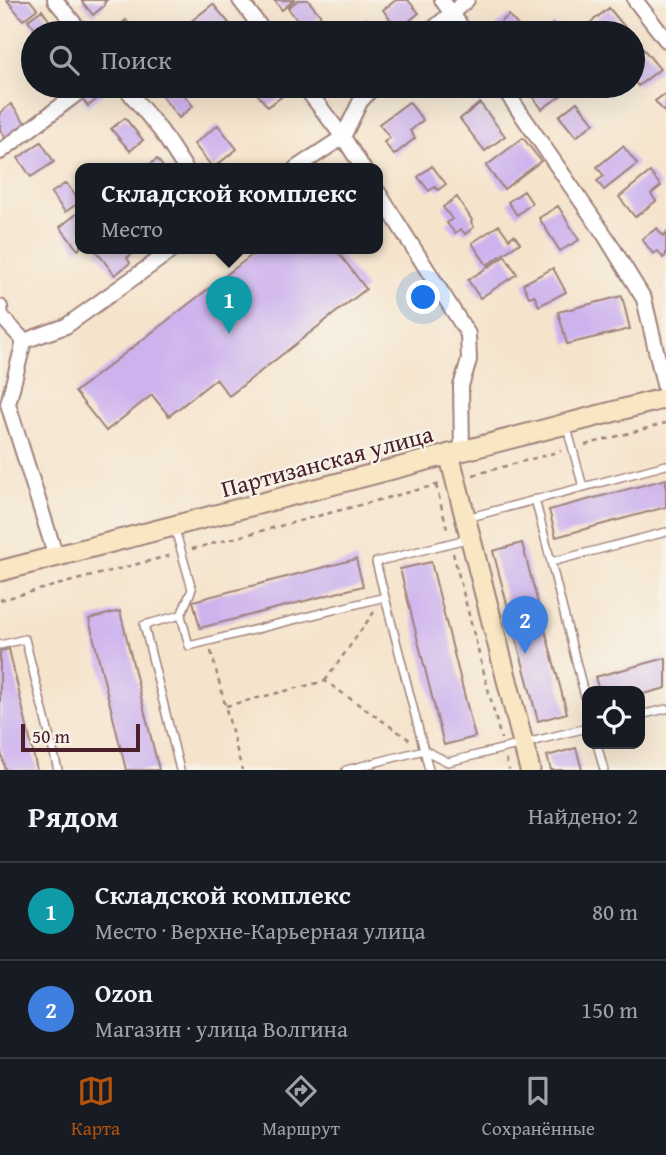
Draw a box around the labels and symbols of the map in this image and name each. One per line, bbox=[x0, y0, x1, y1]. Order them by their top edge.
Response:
pin: 1 bbox=[206, 276, 252, 334]
your location bbox=[406, 280, 440, 314]
street label: Партизанская улица bbox=[217, 416, 438, 506]
pin: 2 bbox=[502, 596, 548, 654]
scale bar bbox=[21, 721, 140, 753]

